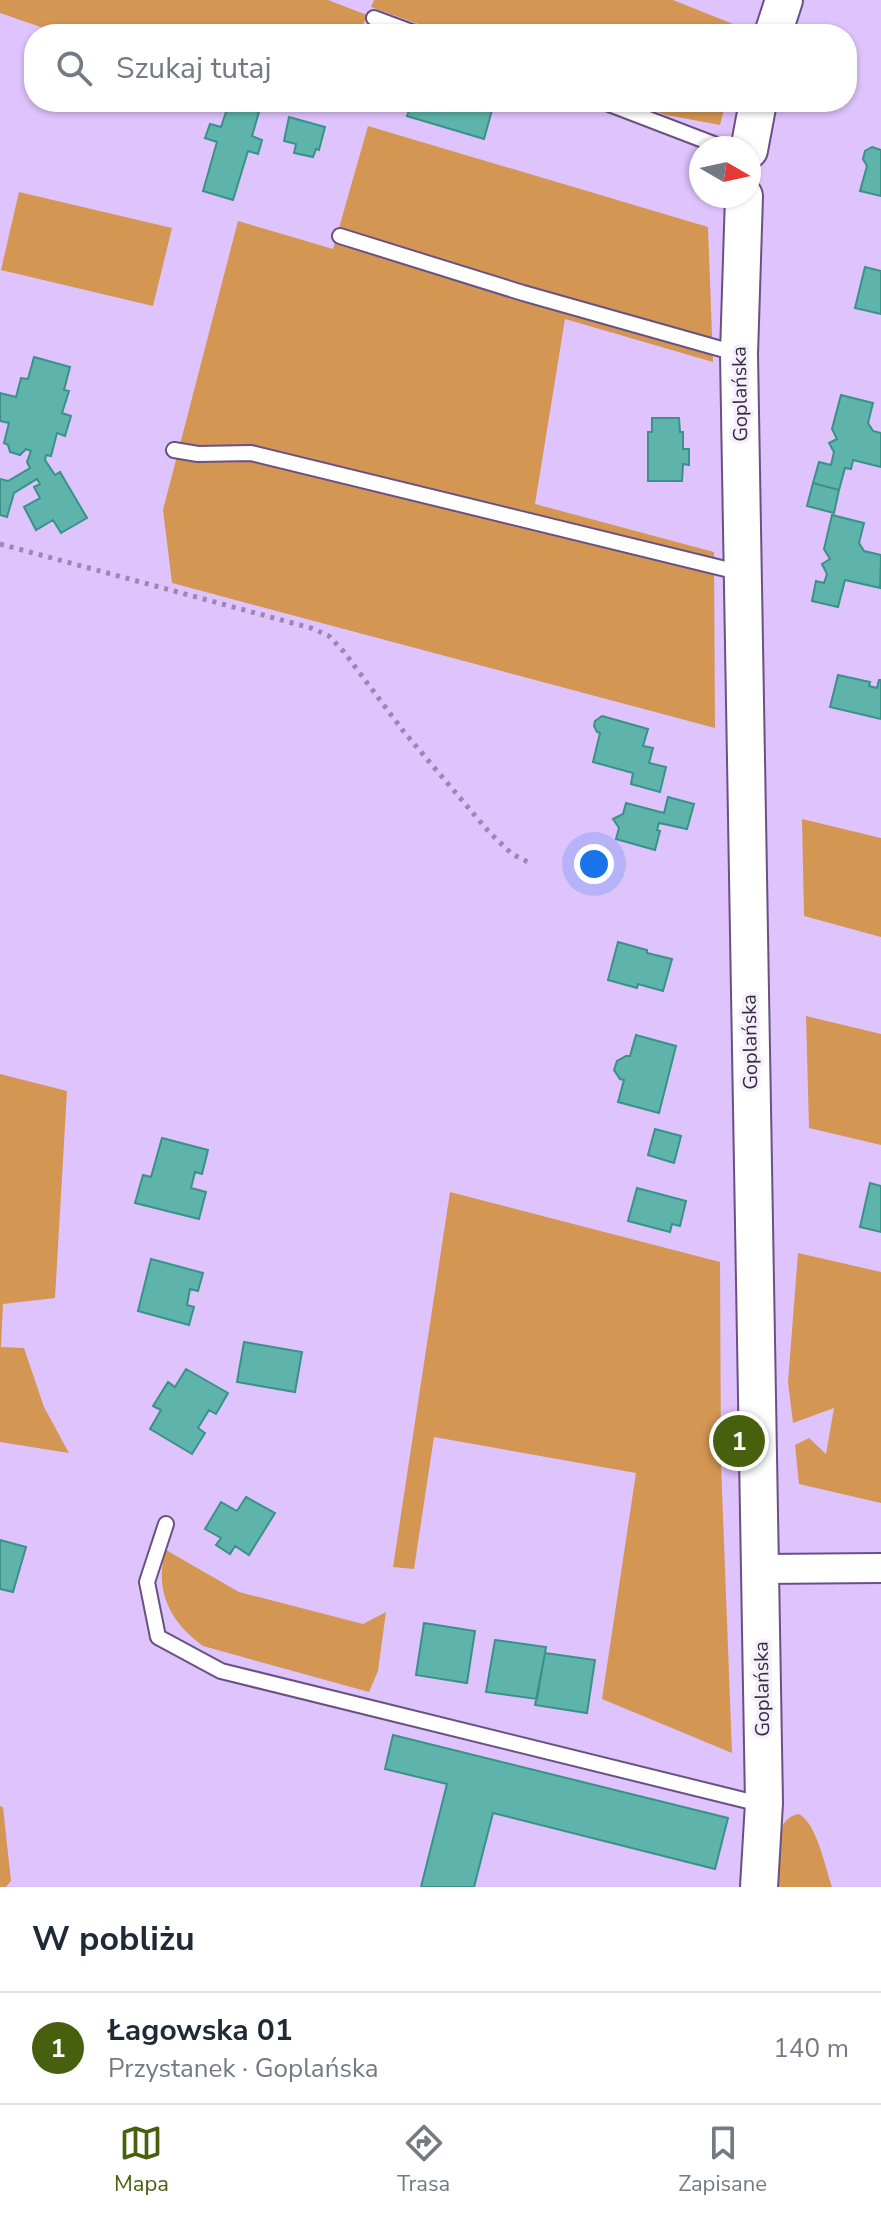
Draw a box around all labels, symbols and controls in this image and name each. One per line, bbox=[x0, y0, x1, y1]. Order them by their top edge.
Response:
search box bbox=[24, 24, 857, 112]
icon: search bbox=[52, 46, 96, 90]
text: Szukaj tutaj bbox=[116, 48, 272, 89]
north arrow bbox=[689, 136, 761, 208]
street label: Goplańska bbox=[726, 346, 754, 442]
your location bbox=[574, 844, 614, 884]
street label: Goplańska bbox=[736, 994, 764, 1090]
pin: 1 bbox=[713, 1411, 765, 1471]
street label: Goplańska bbox=[748, 1641, 776, 1737]
text: W pobliżu bbox=[32, 1916, 195, 1962]
text: Łagowska 01 bbox=[108, 2010, 293, 2051]
text: 1 bbox=[50, 2031, 66, 2066]
text: 140 m bbox=[773, 2031, 849, 2066]
text: Przystanek · Goplańska bbox=[108, 2051, 379, 2086]
tab: Mapa bbox=[114, 2121, 169, 2199]
tab: Trasa bbox=[397, 2121, 450, 2199]
tab: Zapisane bbox=[678, 2121, 767, 2199]

